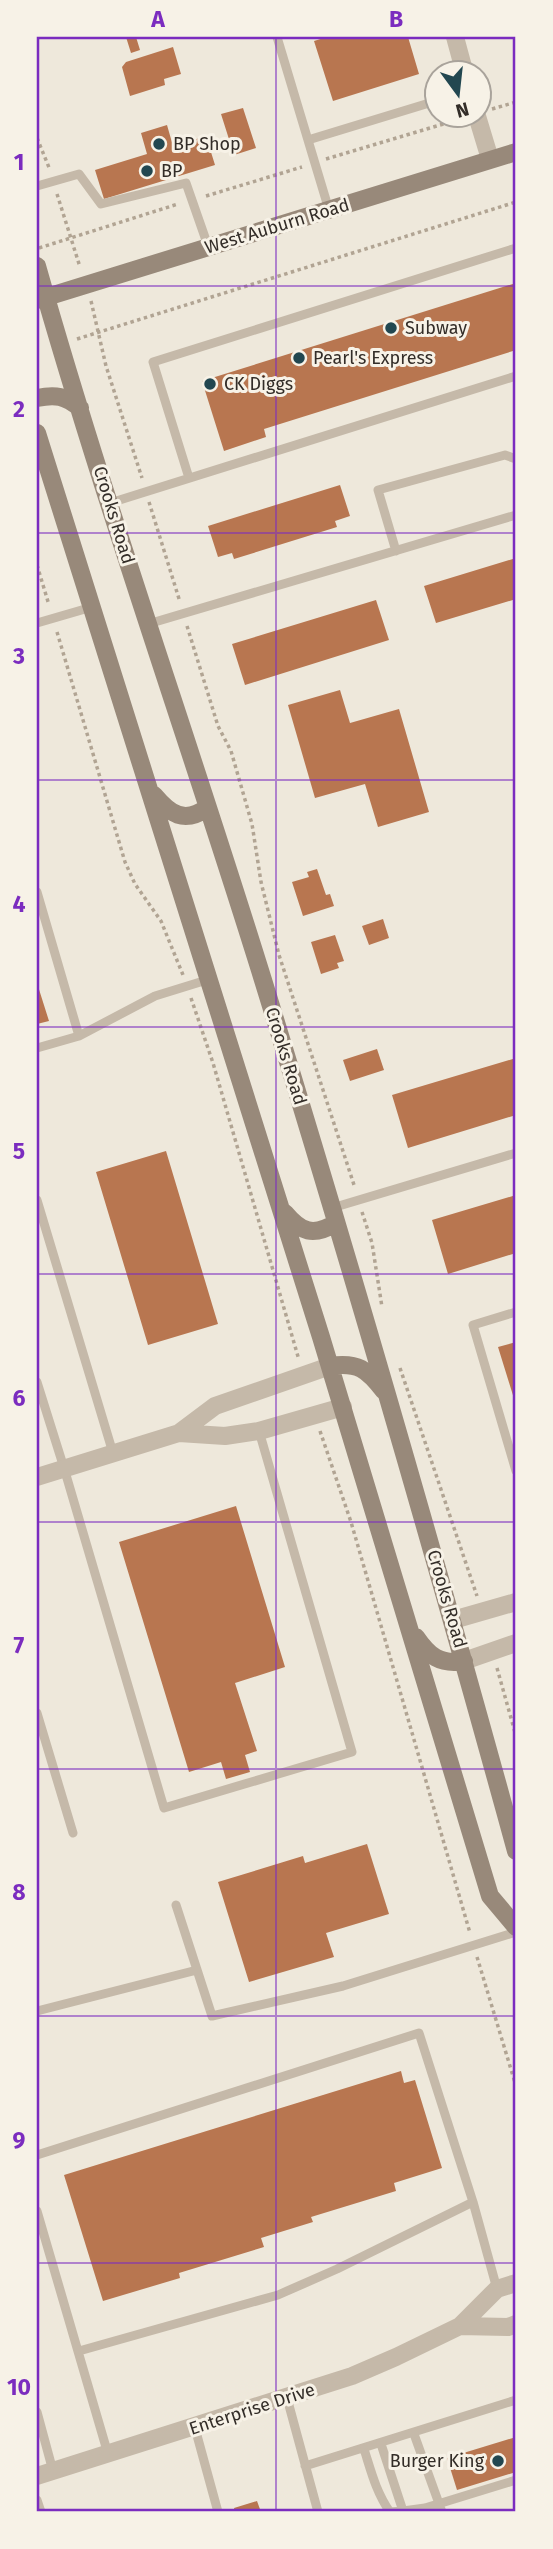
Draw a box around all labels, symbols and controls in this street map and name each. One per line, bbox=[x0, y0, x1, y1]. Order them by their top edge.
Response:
text: A bbox=[150, 5, 165, 33]
text: B bbox=[389, 5, 403, 33]
north arrow bbox=[424, 60, 494, 130]
text: N bbox=[453, 97, 471, 123]
place label: BP Shop bbox=[173, 133, 241, 155]
marker: BP Shop bbox=[151, 136, 167, 152]
text: 1 bbox=[14, 148, 24, 176]
place label: BP bbox=[161, 160, 182, 182]
marker: BP bbox=[139, 163, 155, 179]
street label: West Auburn Road bbox=[202, 194, 352, 258]
place label: Subway bbox=[405, 317, 467, 339]
marker: Subway bbox=[383, 320, 399, 336]
place label: Pearl's Express bbox=[313, 347, 433, 369]
marker: Pearl's Express bbox=[291, 350, 307, 366]
place label: CK Diggs bbox=[224, 373, 293, 395]
marker: CK Diggs bbox=[202, 376, 218, 392]
text: 2 bbox=[13, 395, 25, 423]
street label: Crooks Road bbox=[89, 463, 139, 567]
text: 3 bbox=[12, 642, 25, 670]
text: 4 bbox=[13, 890, 26, 918]
street label: Crooks Road bbox=[261, 1004, 311, 1108]
text: 5 bbox=[13, 1137, 25, 1165]
text: 6 bbox=[13, 1384, 26, 1412]
street label: Crooks Road bbox=[422, 1547, 472, 1651]
text: 7 bbox=[14, 1631, 25, 1659]
text: 8 bbox=[12, 1878, 26, 1906]
text: 9 bbox=[13, 2126, 26, 2154]
text: 10 bbox=[7, 2373, 31, 2401]
street label: Enterprise Drive bbox=[186, 2378, 318, 2440]
place label: Burger King bbox=[390, 2450, 485, 2472]
marker: Burger King bbox=[490, 2453, 506, 2469]

